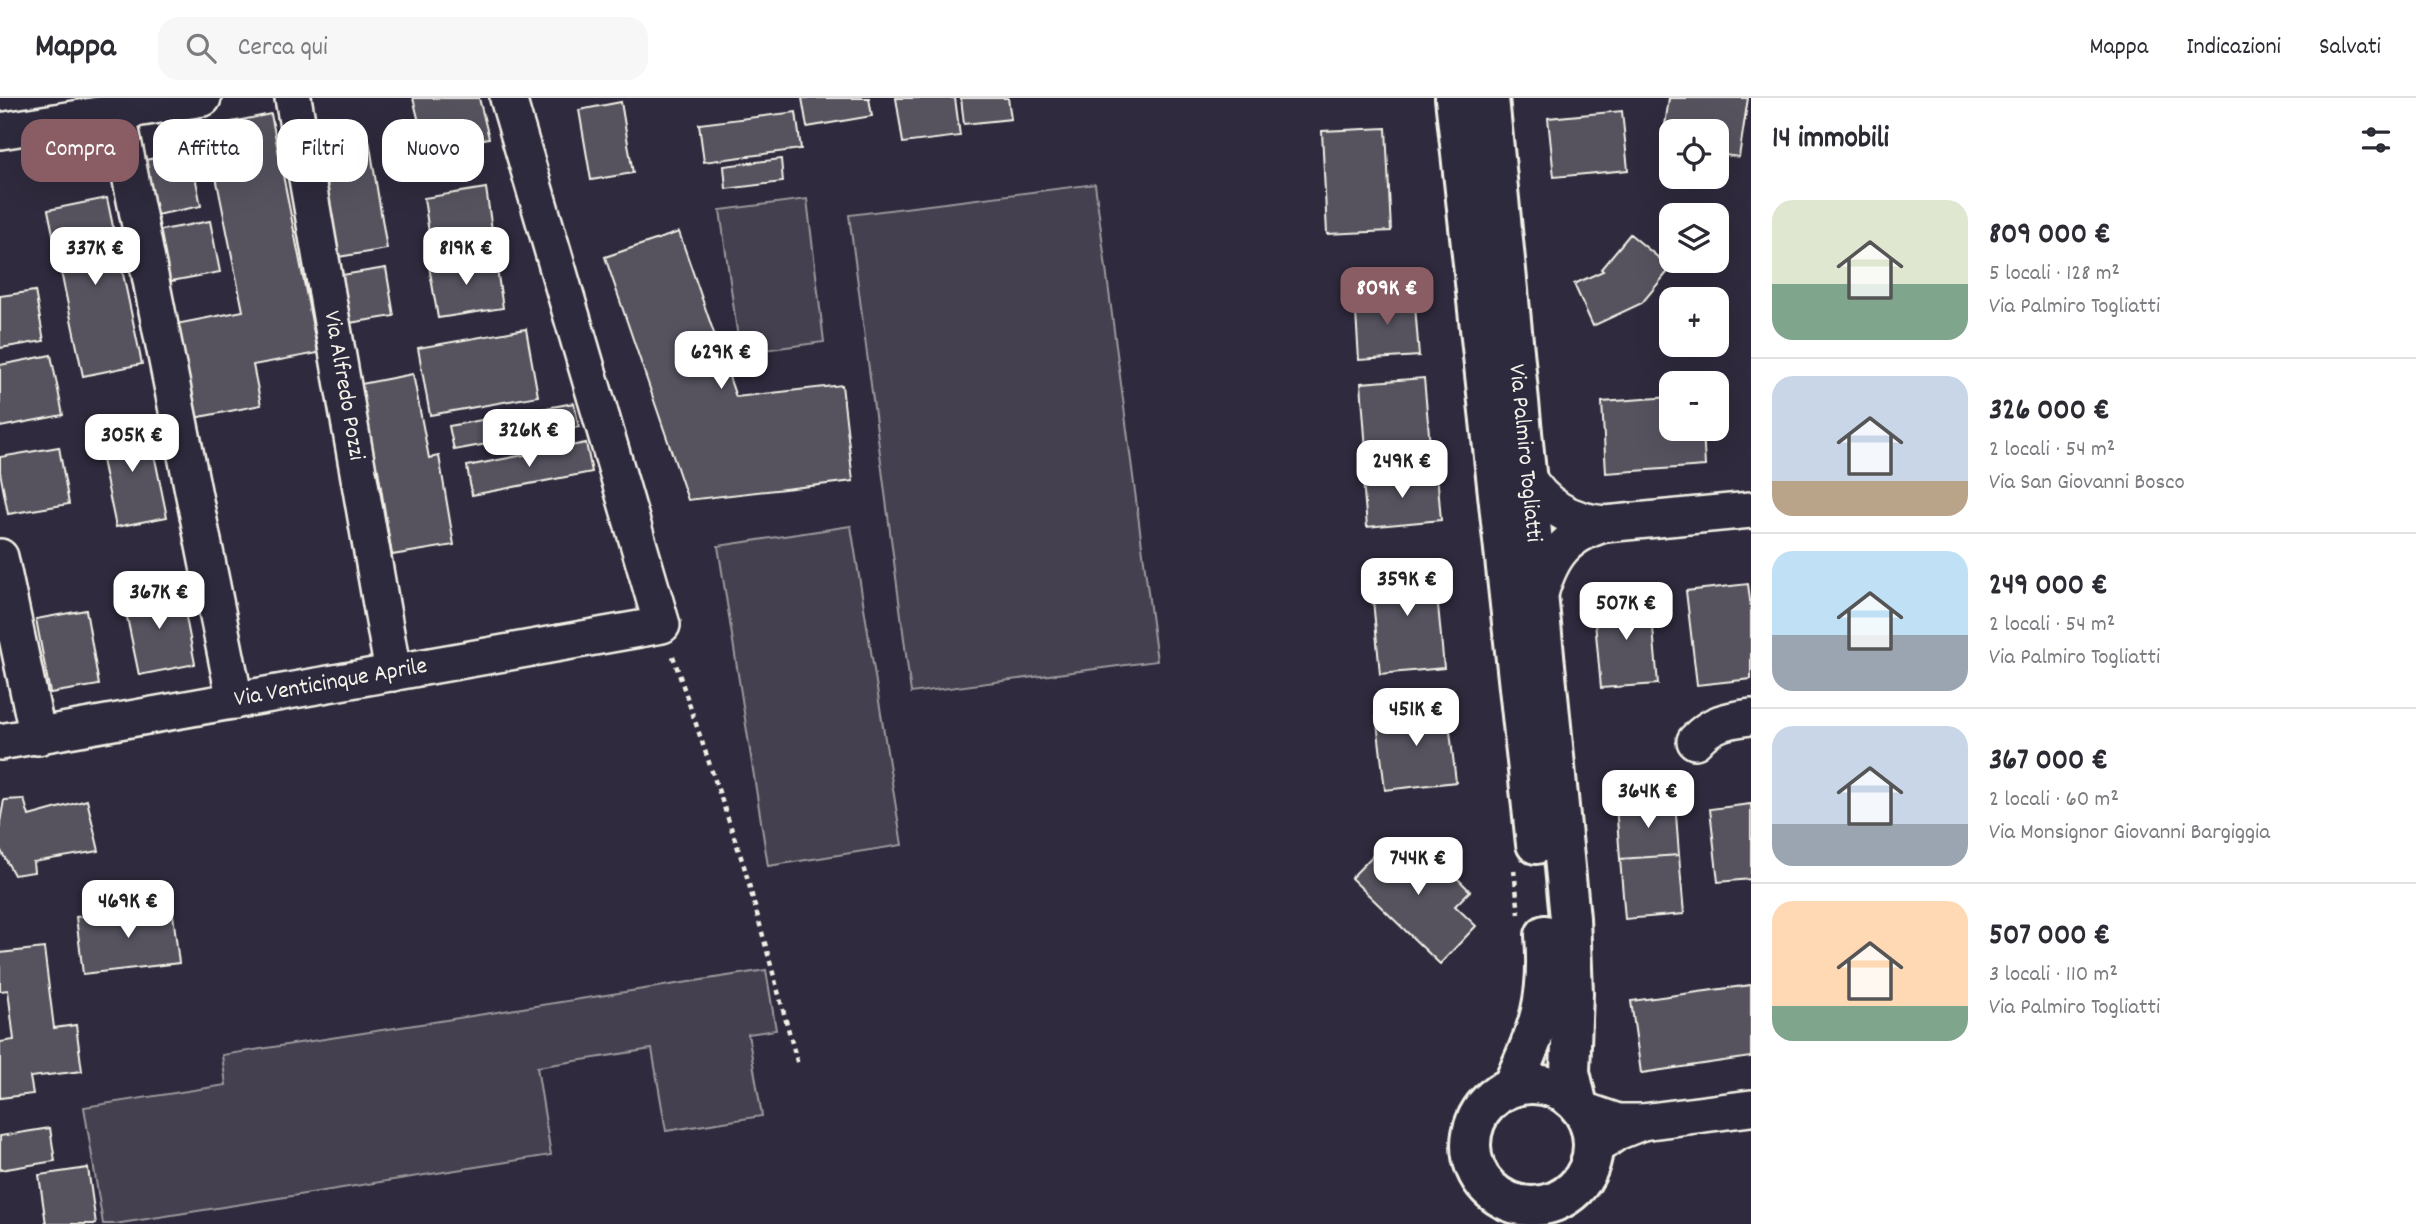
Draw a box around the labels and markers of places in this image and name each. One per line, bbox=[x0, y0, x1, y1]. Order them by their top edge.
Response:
pin: 337K € bbox=[38, 228, 152, 287]
pin: 819K € bbox=[409, 228, 523, 287]
pin: 809K € bbox=[1330, 268, 1444, 327]
pin: 629K € bbox=[664, 331, 778, 391]
pin: 326K € bbox=[472, 410, 586, 469]
pin: 305K € bbox=[75, 414, 189, 474]
pin: 249K € bbox=[1345, 440, 1459, 500]
pin: 359K € bbox=[1350, 559, 1464, 618]
pin: 367K € bbox=[102, 572, 216, 631]
pin: 507K € bbox=[1569, 582, 1683, 642]
pin: 451K € bbox=[1359, 688, 1473, 748]
pin: 364K € bbox=[1591, 770, 1705, 830]
pin: 744K € bbox=[1361, 838, 1475, 897]
pin: 469K € bbox=[71, 880, 185, 940]

